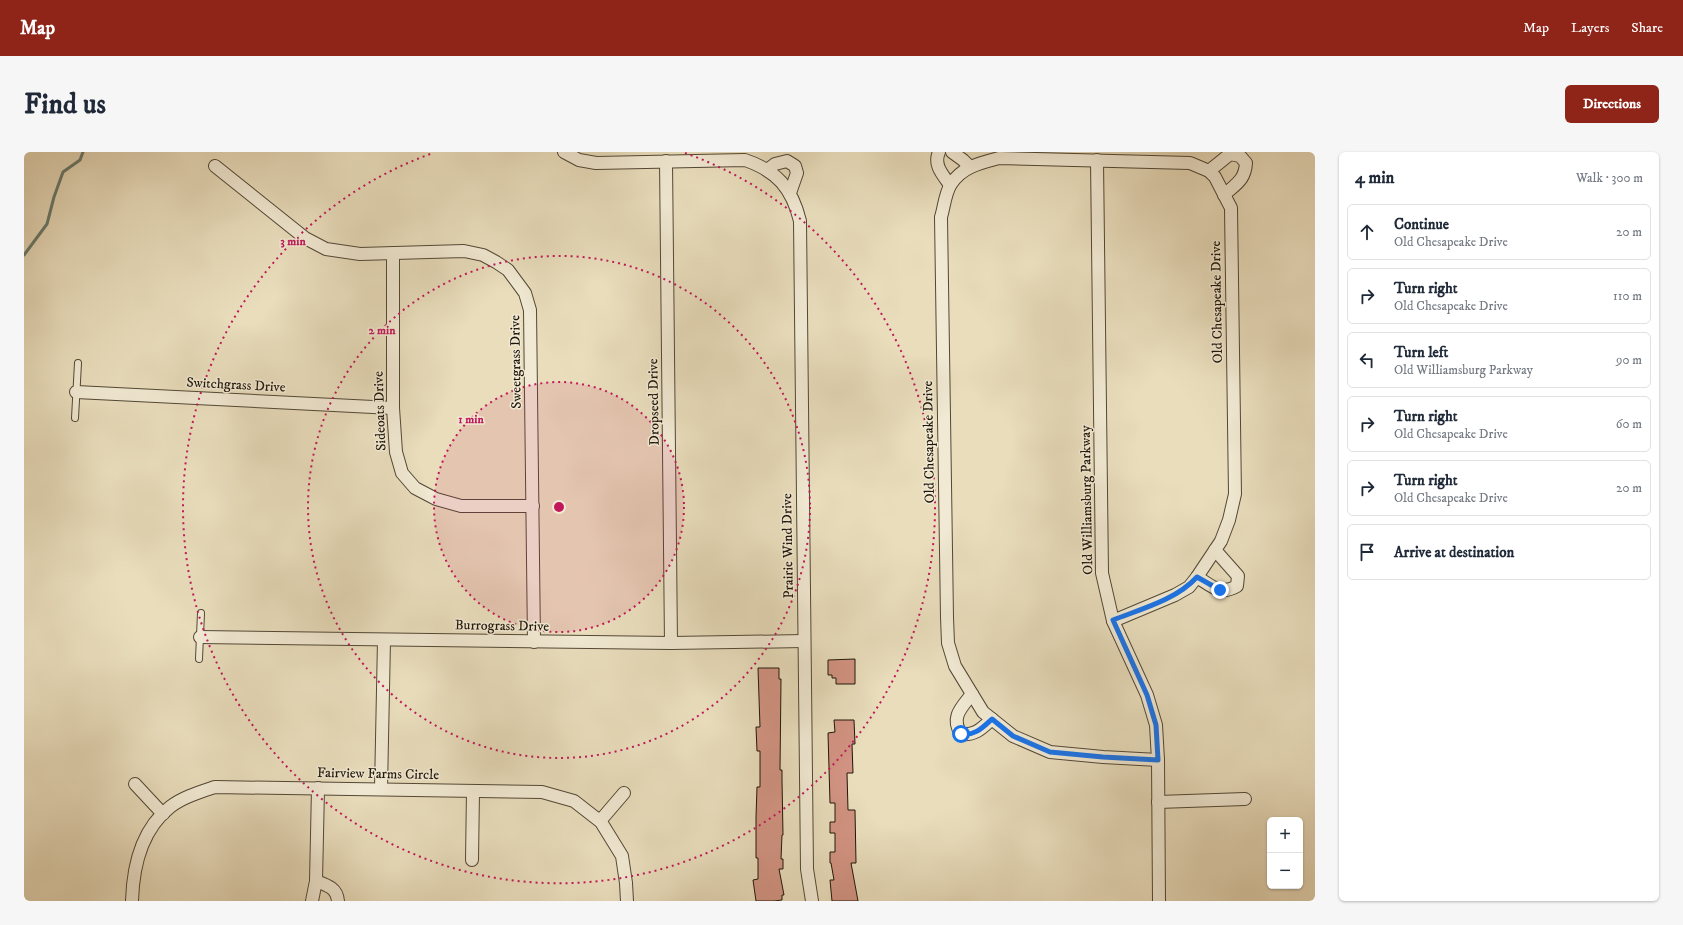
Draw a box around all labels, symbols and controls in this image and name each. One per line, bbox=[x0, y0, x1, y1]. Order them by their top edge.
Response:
text: Map bbox=[20, 17, 55, 40]
text: Map bbox=[1523, 19, 1549, 37]
text: Layers bbox=[1571, 19, 1609, 37]
text: Share bbox=[1631, 19, 1663, 37]
button: Directions bbox=[1565, 85, 1659, 123]
text: Find us bbox=[24, 87, 106, 122]
text: 4 min bbox=[1355, 167, 1394, 189]
text: Walk · 300 m bbox=[1576, 170, 1643, 186]
text: Continue bbox=[1394, 215, 1449, 234]
icon: ahead bbox=[1356, 221, 1378, 243]
text: 20 m bbox=[1616, 224, 1642, 240]
text: 3 min bbox=[280, 234, 306, 249]
text: Old Chesapeake Drive bbox=[1394, 234, 1508, 250]
street label: Old Chesapeake Drive bbox=[1207, 240, 1227, 363]
text: Turn right bbox=[1394, 279, 1457, 298]
icon: right bbox=[1356, 285, 1378, 307]
text: 110 m bbox=[1613, 288, 1642, 304]
text: Old Chesapeake Drive bbox=[1394, 298, 1508, 314]
street label: Sweetgrass Drive bbox=[506, 315, 526, 409]
text: 2 min bbox=[369, 323, 396, 338]
text: Turn left bbox=[1394, 343, 1448, 362]
icon: left bbox=[1356, 349, 1378, 371]
text: 90 m bbox=[1616, 352, 1642, 368]
street label: Dropseed Drive bbox=[644, 358, 664, 446]
text: Old Williamsburg Parkway bbox=[1394, 362, 1533, 378]
street label: Sideoats Drive bbox=[370, 371, 390, 451]
street label: Switchgrass Drive bbox=[186, 373, 286, 397]
street label: Old Chesapeake Drive bbox=[919, 380, 939, 503]
text: Turn right bbox=[1394, 407, 1457, 426]
text: 1 min bbox=[458, 412, 484, 427]
icon: right bbox=[1356, 413, 1378, 435]
text: 60 m bbox=[1616, 416, 1642, 432]
street label: Old Williamsburg Parkway bbox=[1077, 425, 1097, 575]
text: Old Chesapeake Drive bbox=[1394, 426, 1508, 442]
text: Turn right bbox=[1394, 471, 1457, 490]
icon: right bbox=[1356, 477, 1378, 499]
text: 20 m bbox=[1616, 480, 1642, 496]
text: Old Chesapeake Drive bbox=[1394, 490, 1508, 506]
street label: Prairie Wind Drive bbox=[778, 493, 798, 599]
centre of rings bbox=[552, 500, 566, 514]
icon: arrive bbox=[1356, 541, 1378, 563]
text: Arrive at destination bbox=[1394, 543, 1514, 562]
route end bbox=[1211, 581, 1229, 599]
street label: Burrograss Drive bbox=[455, 616, 550, 636]
route start bbox=[952, 725, 970, 743]
street label: Fairview Farms Circle bbox=[317, 764, 439, 784]
map controls bbox=[1267, 817, 1303, 889]
button: + bbox=[1267, 817, 1303, 853]
button: − bbox=[1267, 853, 1303, 889]

